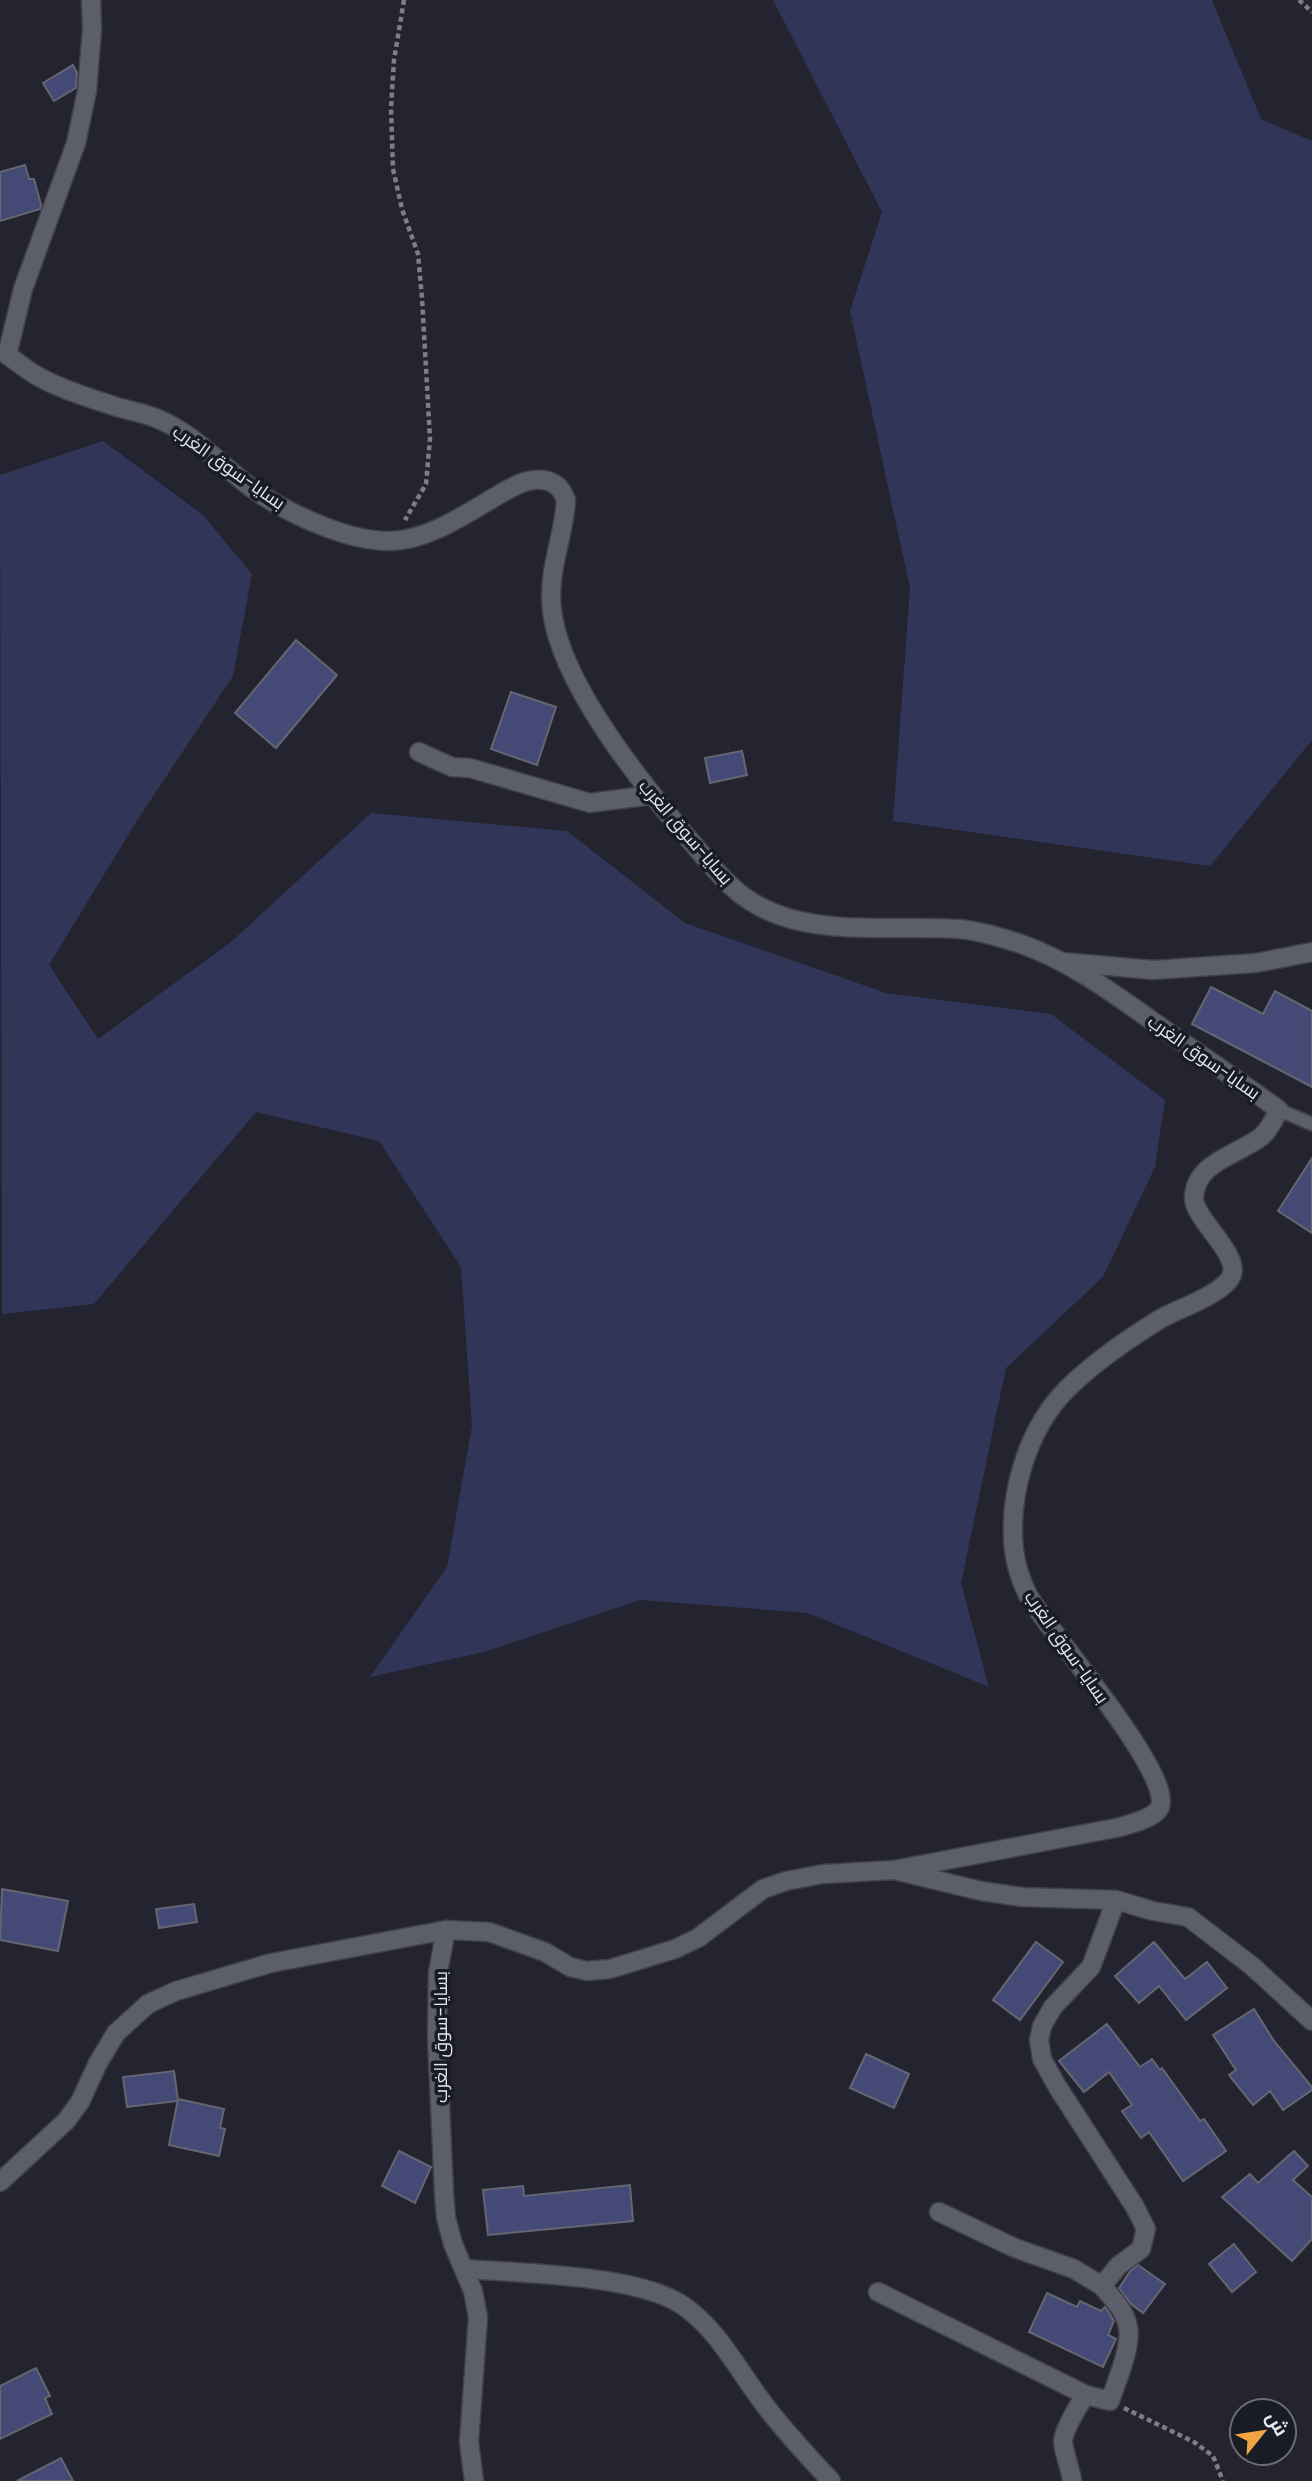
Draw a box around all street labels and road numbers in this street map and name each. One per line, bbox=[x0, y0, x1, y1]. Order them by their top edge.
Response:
street label: بسايا-سوق الغرب bbox=[168, 419, 290, 515]
street label: بسايا-سوق الغرب bbox=[633, 774, 739, 890]
street label: بسايا-سوق الغرب bbox=[1143, 1009, 1265, 1105]
street label: بسايا-سوق الغرب bbox=[1019, 1586, 1115, 1708]
street label: بسايا-سوق الغرب bbox=[428, 1971, 453, 2103]

